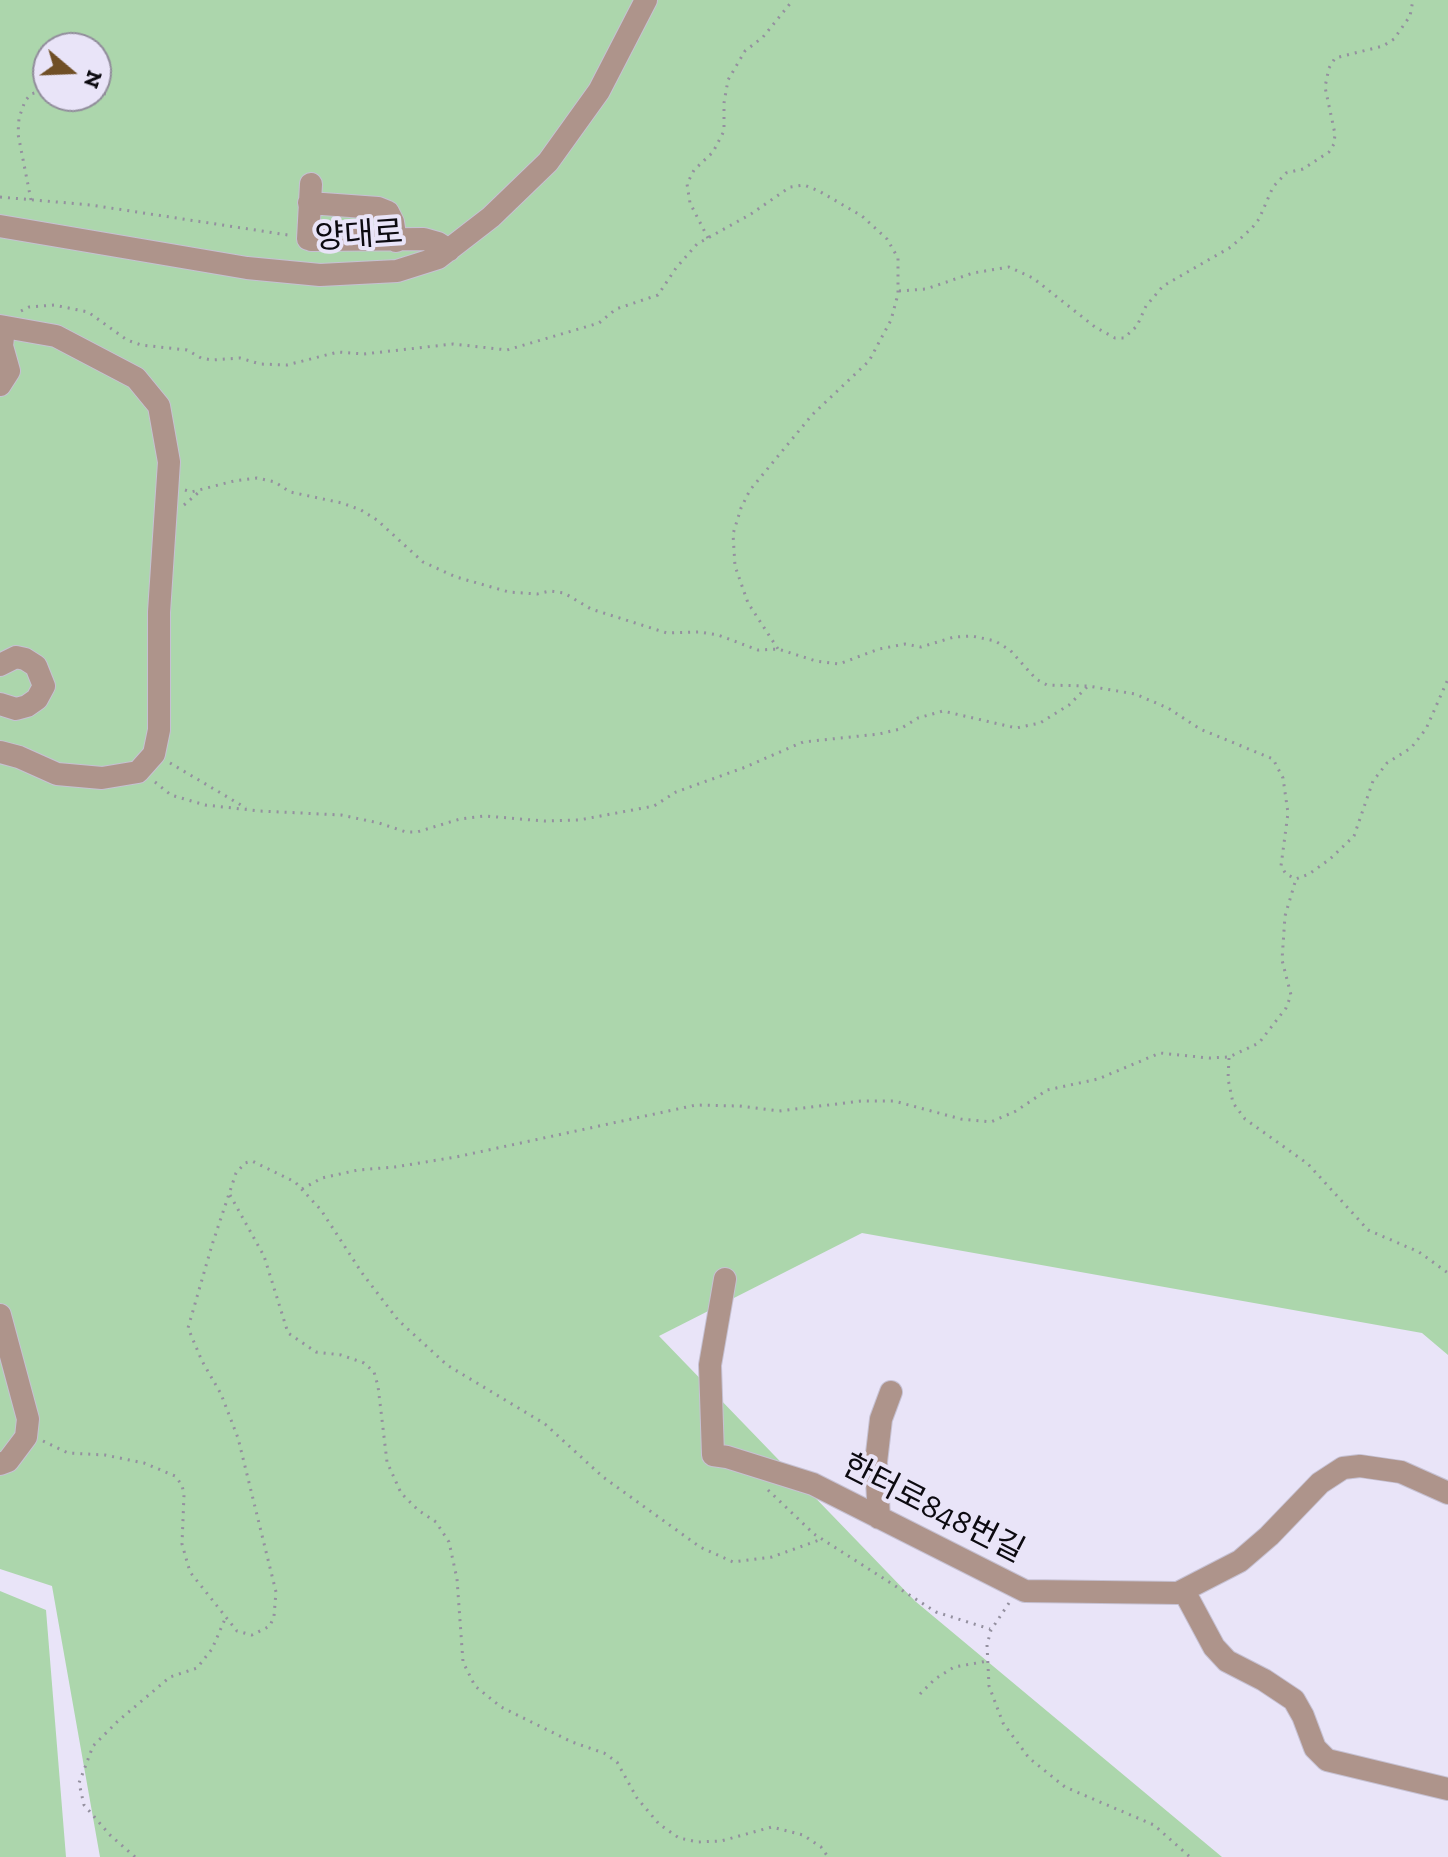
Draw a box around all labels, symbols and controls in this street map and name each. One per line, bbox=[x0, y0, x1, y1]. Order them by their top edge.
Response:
north arrow bbox=[32, 32, 112, 112]
text: N bbox=[78, 67, 109, 92]
street label: 양대로 bbox=[314, 214, 404, 258]
street label: 한터로848번길 bbox=[836, 1447, 1030, 1571]

